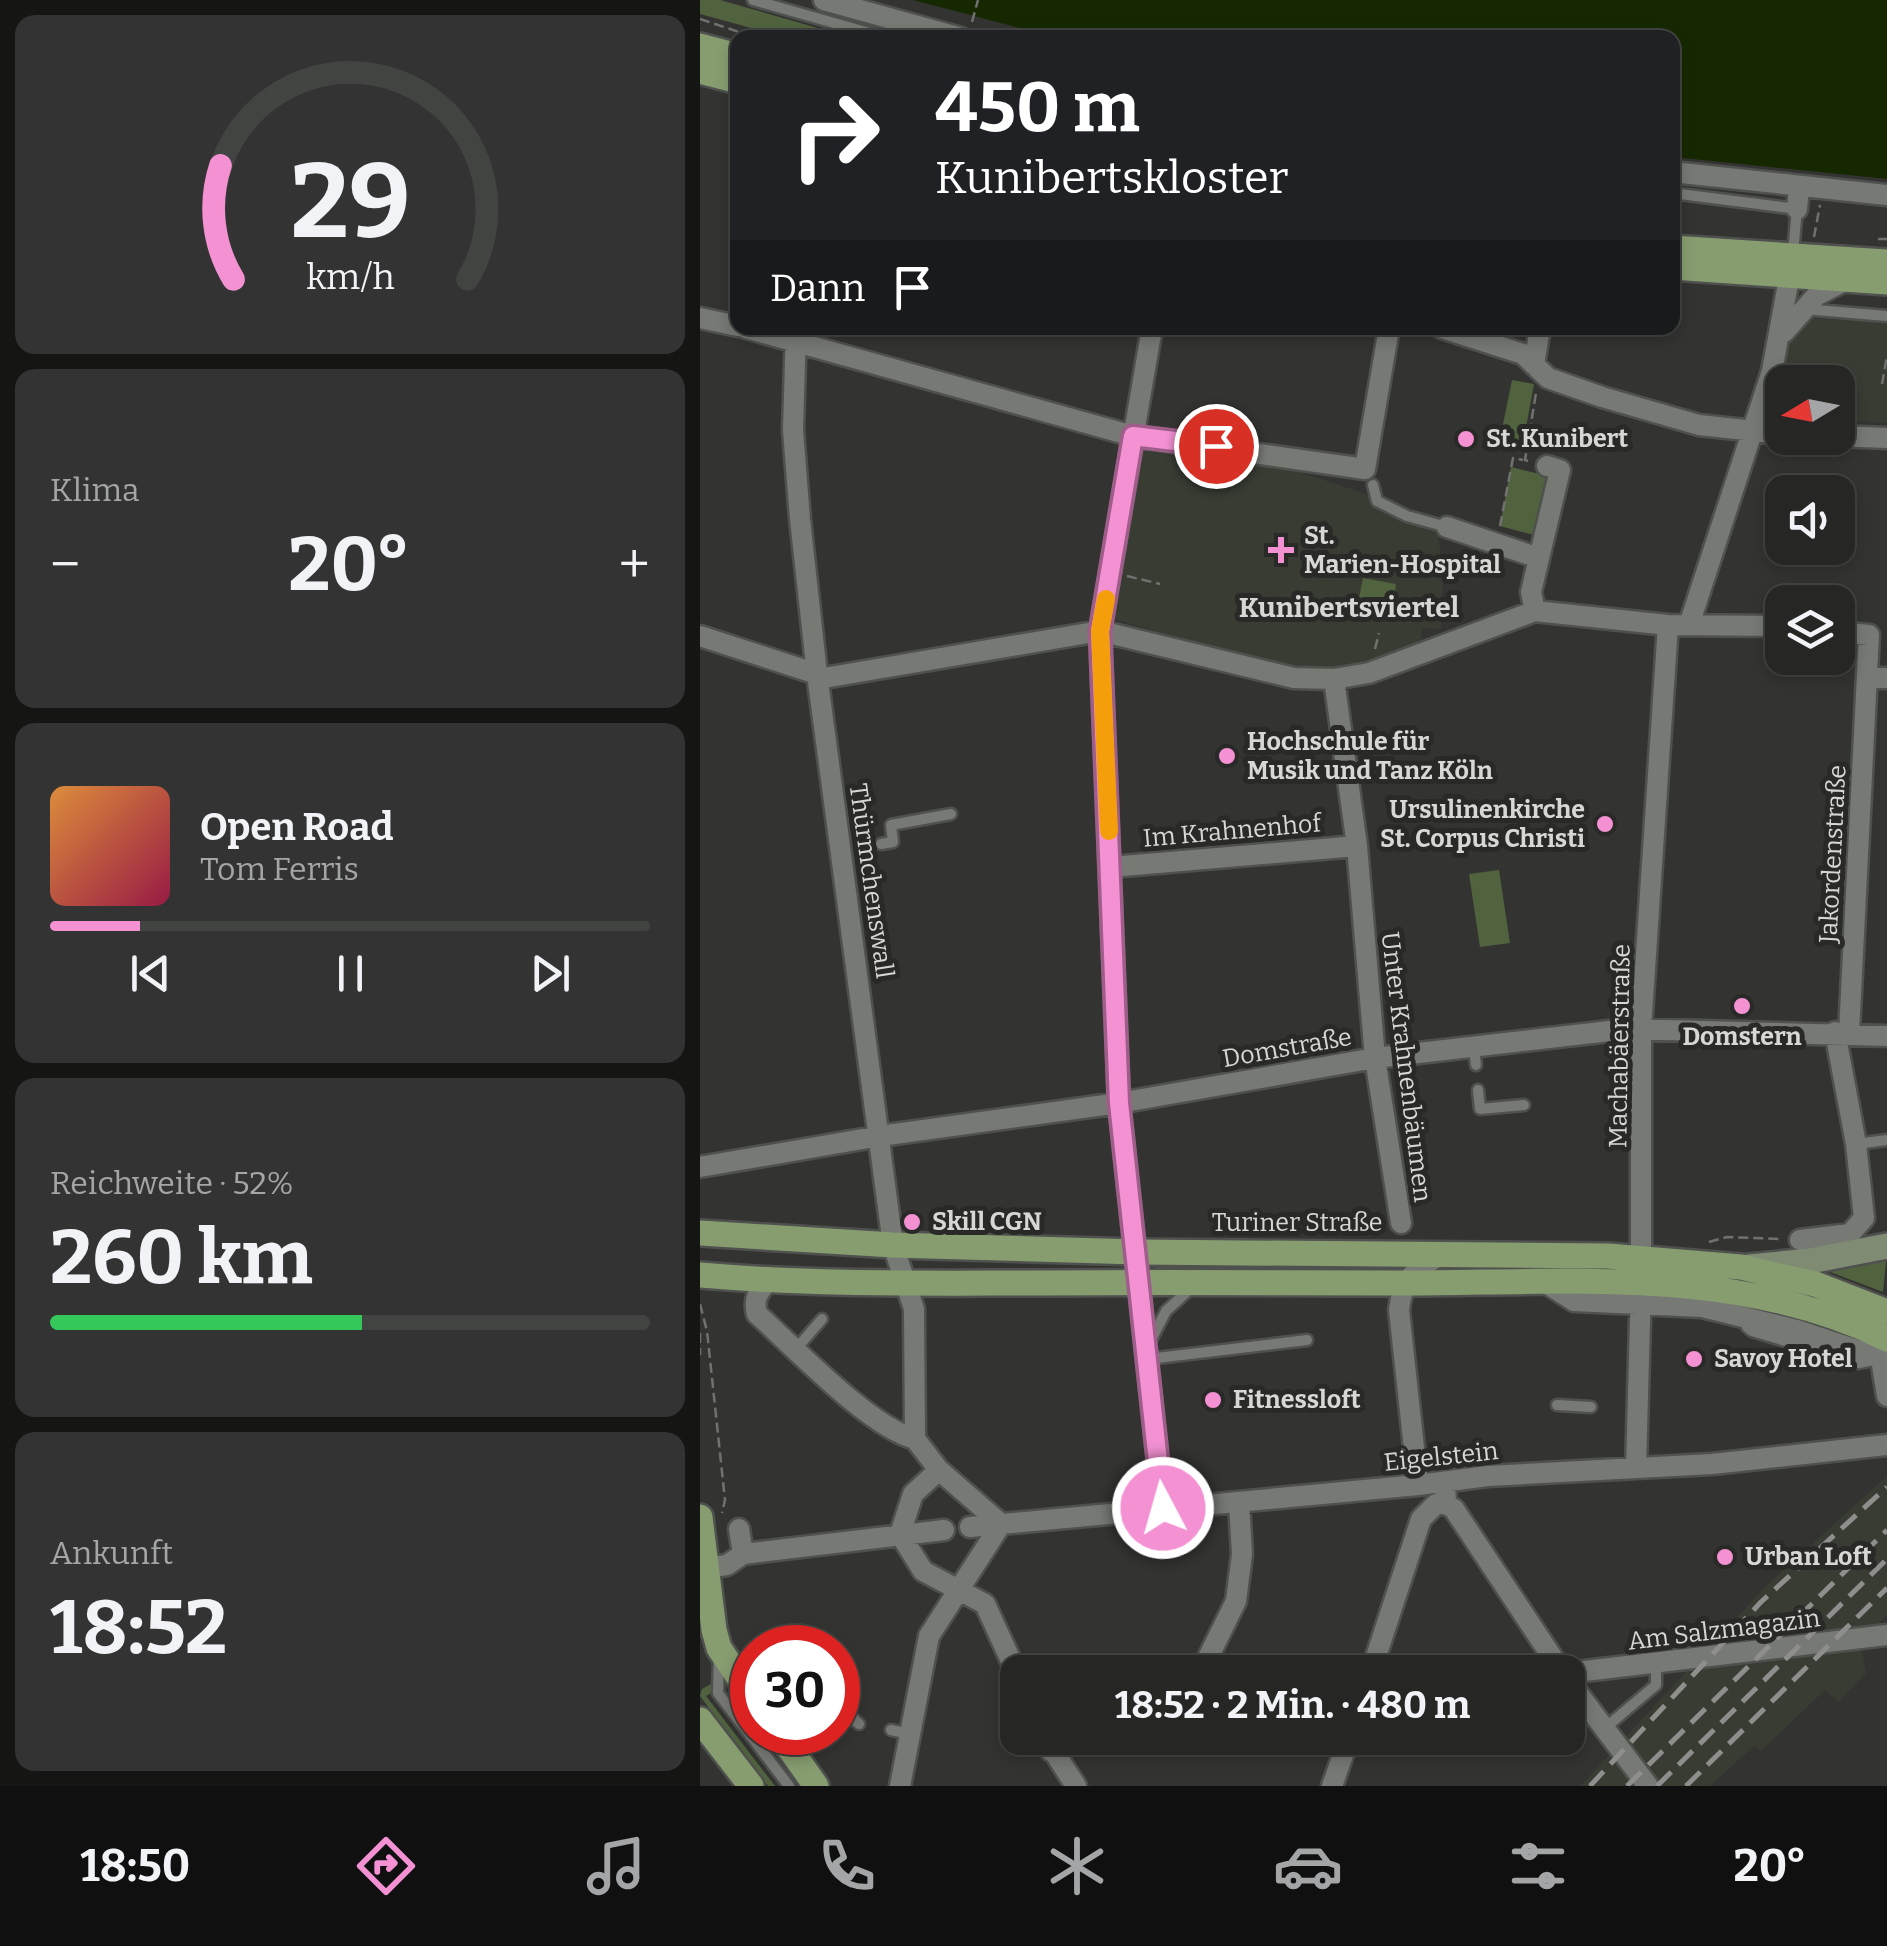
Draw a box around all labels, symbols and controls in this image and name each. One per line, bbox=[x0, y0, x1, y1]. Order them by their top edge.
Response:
text: 450 m bbox=[935, 66, 1140, 150]
icon: right bbox=[770, 70, 900, 200]
text: 29 bbox=[290, 140, 410, 265]
text: Kunibertskloster bbox=[935, 151, 1289, 205]
text: km/h bbox=[306, 256, 394, 298]
icon: arrive bbox=[885, 260, 940, 315]
text: Dann bbox=[770, 265, 865, 311]
north arrow bbox=[1765, 365, 1855, 455]
map controls bbox=[1765, 365, 1855, 675]
pin bbox=[1174, 404, 1259, 489]
icon: arrive bbox=[1189, 419, 1244, 474]
place label: St. Kunibert bbox=[1486, 424, 1628, 454]
marker: St. Kunibert bbox=[1455, 428, 1477, 450]
text: Klima bbox=[50, 471, 139, 509]
button: sound bbox=[1765, 475, 1855, 565]
text: 20° bbox=[288, 520, 411, 610]
place label: St. Marien-Hospital bbox=[1304, 521, 1501, 580]
text: − bbox=[50, 532, 80, 598]
text: + bbox=[619, 532, 650, 598]
marker: St. Marien-Hospital bbox=[1268, 537, 1294, 563]
button: layers bbox=[1765, 585, 1855, 675]
district label: Kunibertsviertel bbox=[1239, 591, 1460, 624]
place label: Hochschule für Musik und Tanz Köln bbox=[1247, 727, 1493, 786]
marker: Hochschule für Musik und Tanz Köln bbox=[1216, 745, 1238, 767]
street label: Jakordenstraße bbox=[1813, 764, 1853, 945]
street label: Thürmchenswall bbox=[842, 782, 900, 980]
place label: Ursulinenkirche St. Corpus Christi bbox=[1380, 795, 1585, 854]
text: Open Road bbox=[200, 804, 393, 850]
street label: Im Krahnenhof bbox=[1142, 808, 1324, 854]
marker: Ursulinenkirche St. Corpus Christi bbox=[1594, 813, 1616, 835]
text: Tom Ferris bbox=[200, 850, 359, 888]
street label: Unter Krahnenbäumen bbox=[1375, 930, 1437, 1204]
street label: Machabäerstraße bbox=[1603, 944, 1637, 1148]
icon: previous bbox=[123, 946, 178, 1001]
icon: pause bbox=[323, 946, 378, 1001]
icon: next bbox=[523, 946, 578, 1001]
marker: Domstern bbox=[1731, 995, 1753, 1017]
street label: Domstraße bbox=[1220, 1022, 1354, 1074]
place label: Domstern bbox=[1682, 1022, 1802, 1052]
text: Reichweite · 52% bbox=[50, 1164, 294, 1202]
place label: Skill CGN bbox=[932, 1207, 1042, 1237]
street label: Turiner Straße bbox=[1212, 1208, 1382, 1238]
marker: Skill CGN bbox=[901, 1211, 923, 1233]
text: 260 km bbox=[50, 1213, 313, 1303]
place label: Savoy Hotel bbox=[1714, 1344, 1853, 1374]
marker: Savoy Hotel bbox=[1683, 1348, 1705, 1370]
place label: Fitnessloft bbox=[1233, 1385, 1361, 1415]
marker: Fitnessloft bbox=[1202, 1389, 1224, 1411]
street label: Eigelstein bbox=[1382, 1436, 1500, 1478]
position arrow bbox=[1111, 1456, 1215, 1560]
text: Ankunft bbox=[50, 1534, 173, 1572]
place label: Urban Loft bbox=[1745, 1542, 1872, 1572]
marker: Urban Loft bbox=[1714, 1546, 1736, 1568]
text: 18:52 bbox=[50, 1583, 227, 1673]
street label: Am Salzmagazin bbox=[1626, 1603, 1822, 1657]
speed limit sign: 30 bbox=[730, 1625, 860, 1755]
text: 18:52 · 2 Min. · 480 m bbox=[1115, 1682, 1470, 1728]
icon: directions bbox=[351, 1831, 421, 1901]
icon: music bbox=[581, 1831, 651, 1901]
icon: phone bbox=[812, 1831, 882, 1901]
icon: climate bbox=[1042, 1831, 1112, 1901]
icon: car bbox=[1273, 1831, 1343, 1901]
icon: filters bbox=[1503, 1831, 1573, 1901]
text: 18:50 bbox=[80, 1839, 190, 1893]
text: 20° bbox=[1733, 1839, 1807, 1893]

